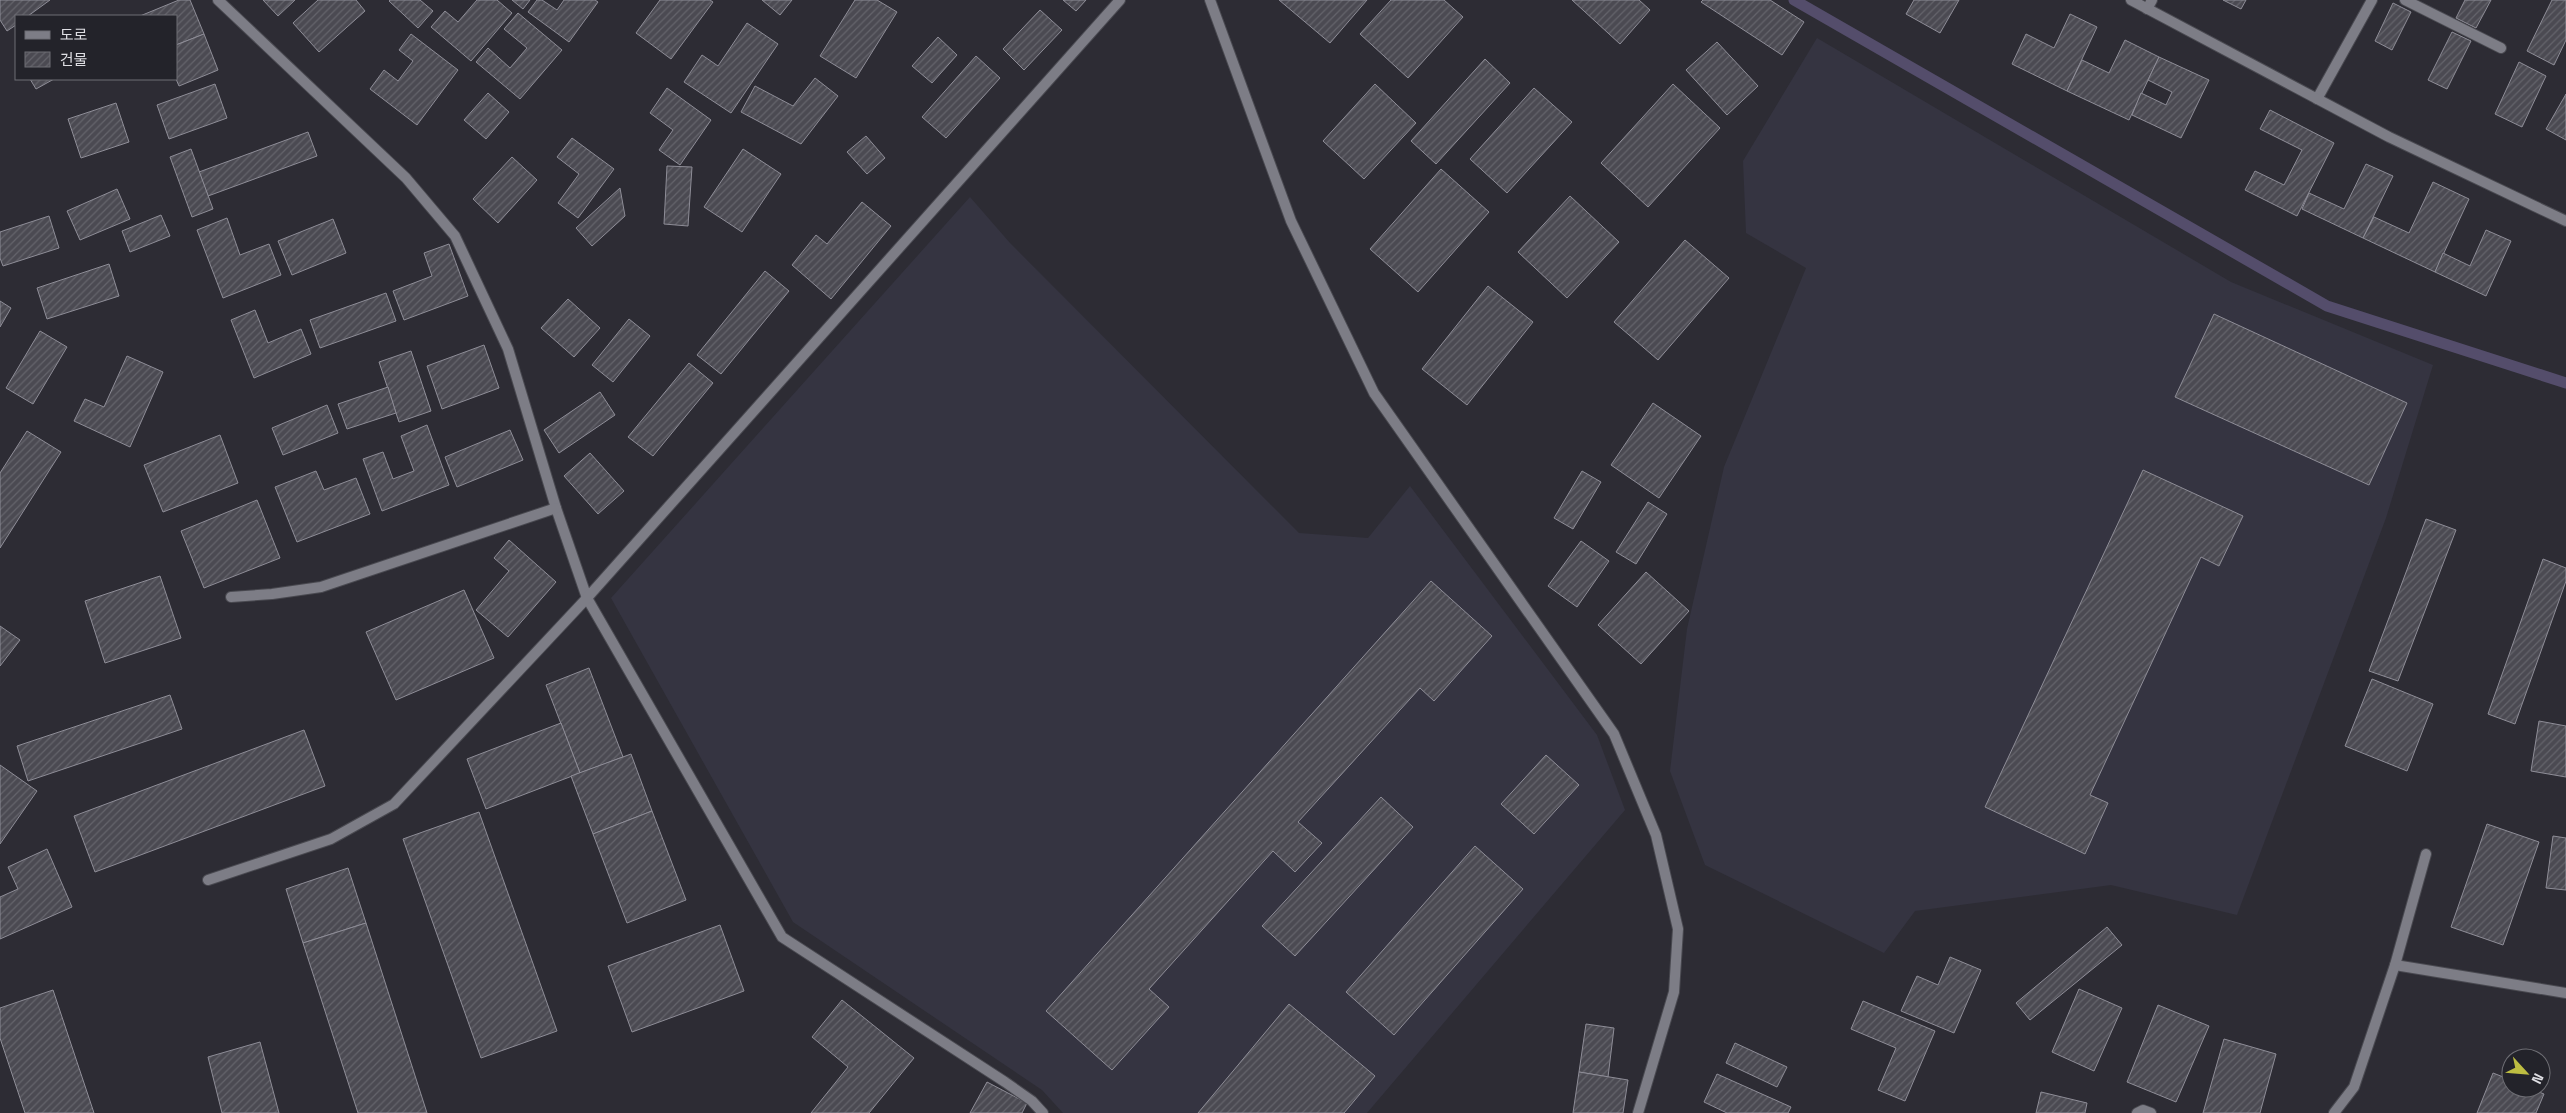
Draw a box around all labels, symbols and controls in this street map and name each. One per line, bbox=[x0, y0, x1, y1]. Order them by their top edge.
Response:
legend bbox=[15, 15, 178, 80]
text: 도로 bbox=[60, 25, 88, 44]
text: 건물 bbox=[60, 50, 88, 69]
north arrow bbox=[2501, 1048, 2551, 1098]
text: N bbox=[2528, 1071, 2548, 1087]

